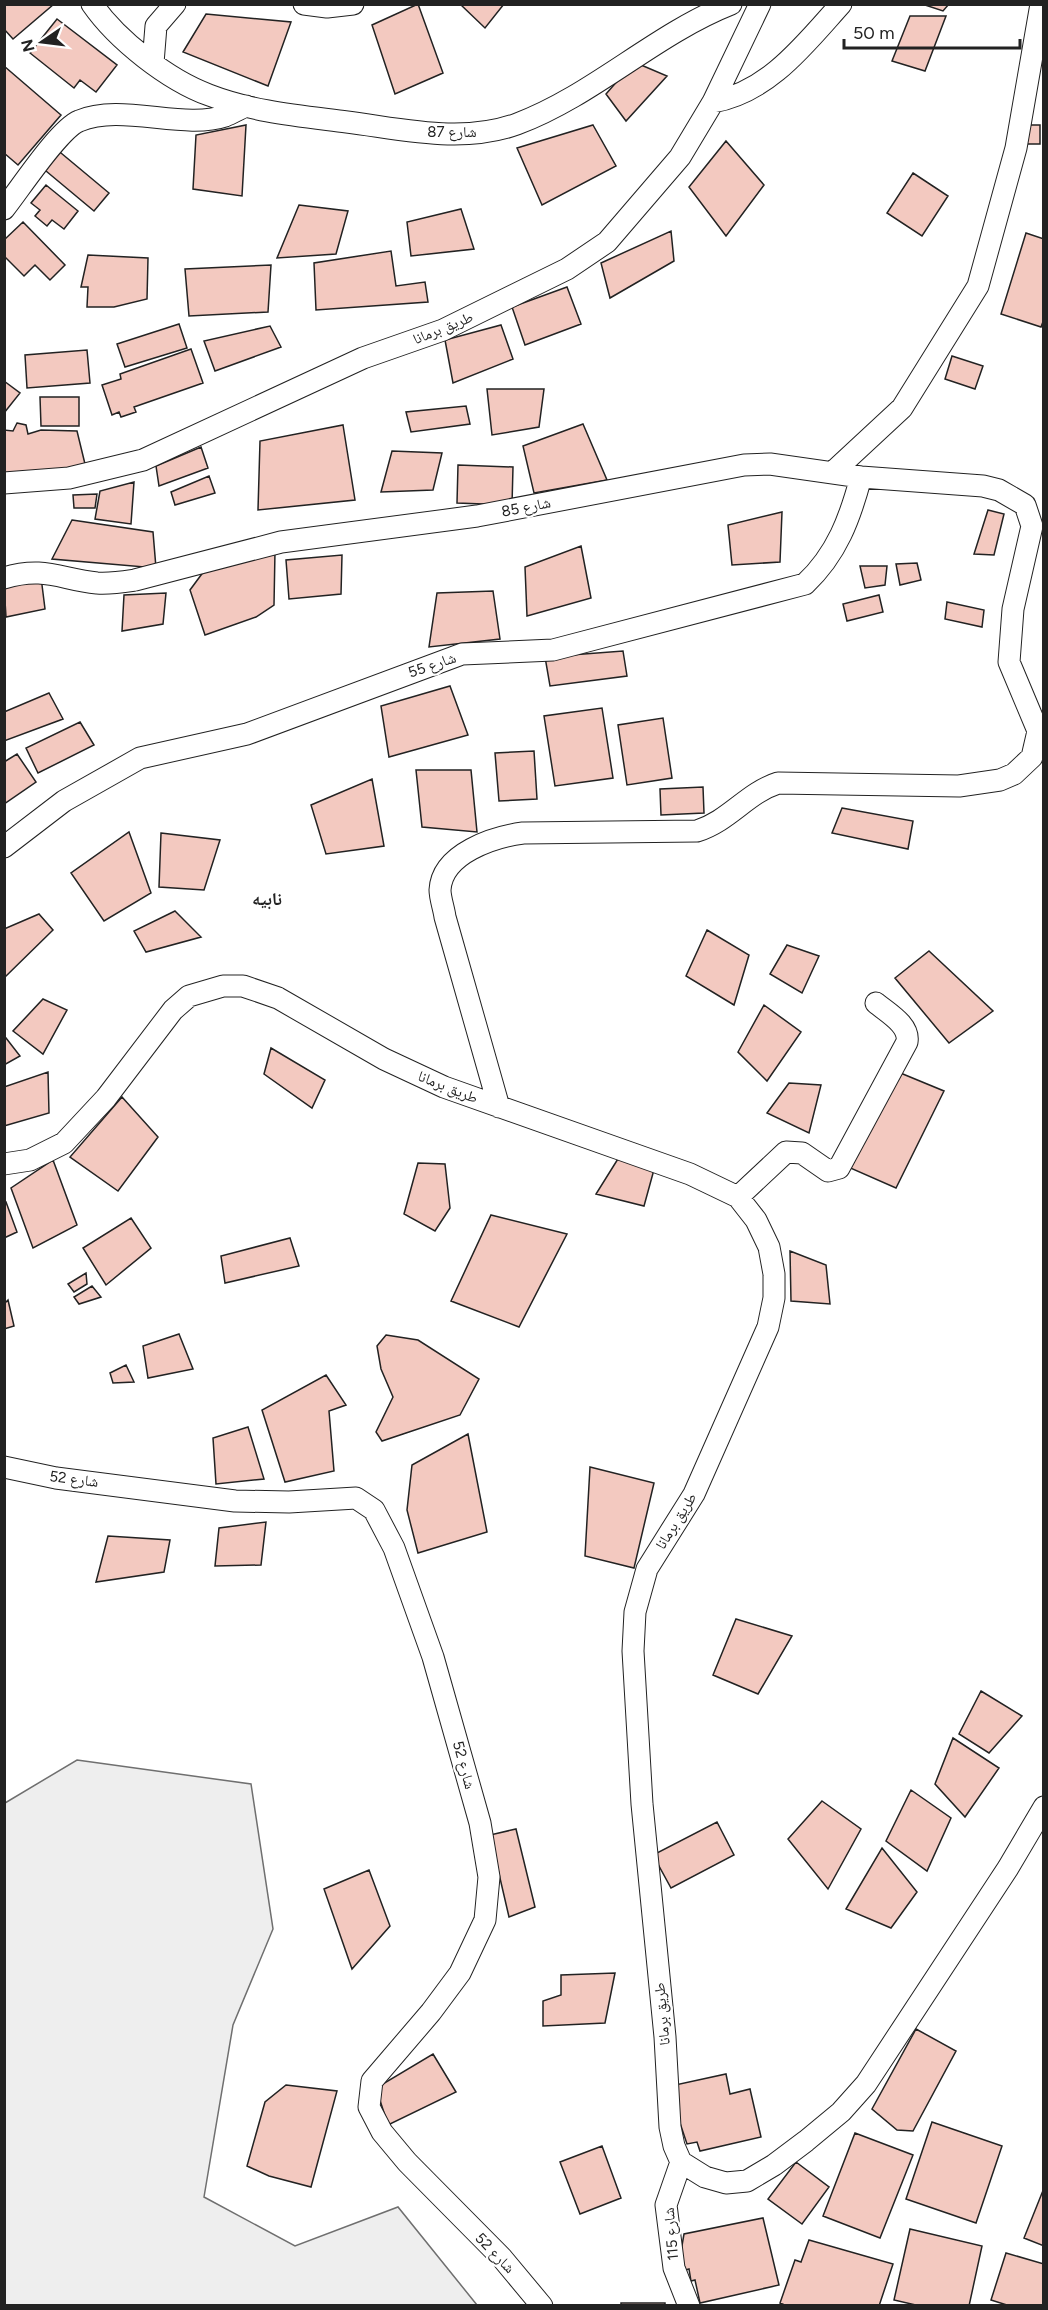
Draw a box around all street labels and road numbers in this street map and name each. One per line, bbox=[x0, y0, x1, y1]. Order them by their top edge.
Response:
street label: شارع 87 bbox=[427, 123, 477, 142]
street label: طريق برمانا bbox=[410, 308, 476, 349]
street label: شارع 85 bbox=[500, 493, 553, 522]
street label: شارع 55 bbox=[406, 648, 459, 683]
street label: طريق برمانا bbox=[415, 1067, 481, 1108]
street label: شارع 52 bbox=[48, 1467, 100, 1492]
street label: طريق برمانا bbox=[652, 1489, 701, 1553]
street label: شارع 52 bbox=[448, 1739, 479, 1791]
street label: طريق برمانا bbox=[650, 1982, 675, 2046]
street label: شارع 115 bbox=[660, 2206, 683, 2261]
street label: شارع 52 bbox=[471, 2229, 519, 2278]

